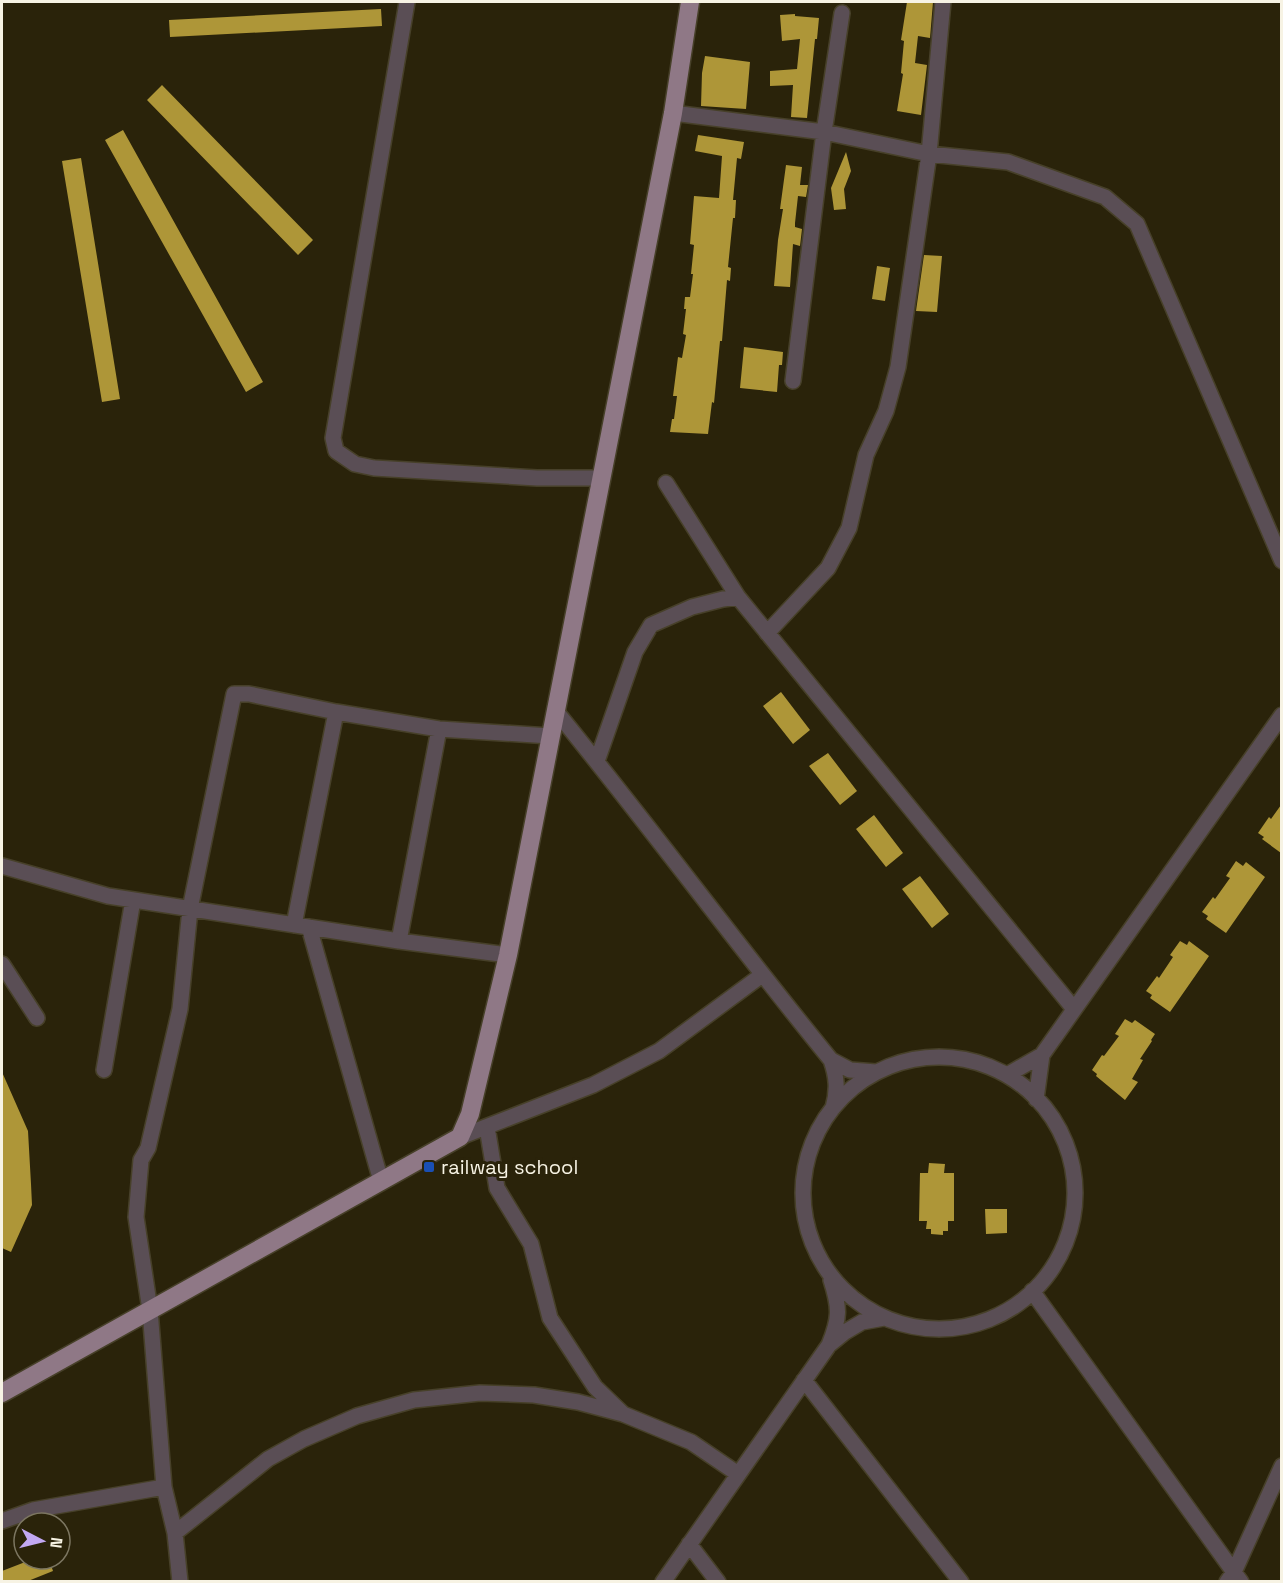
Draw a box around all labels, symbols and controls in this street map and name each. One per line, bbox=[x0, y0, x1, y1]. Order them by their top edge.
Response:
place label: railway school bbox=[441, 1154, 578, 1180]
marker: railway school bbox=[422, 1160, 436, 1174]
north arrow bbox=[12, 1511, 72, 1571]
text: N bbox=[45, 1536, 67, 1549]

